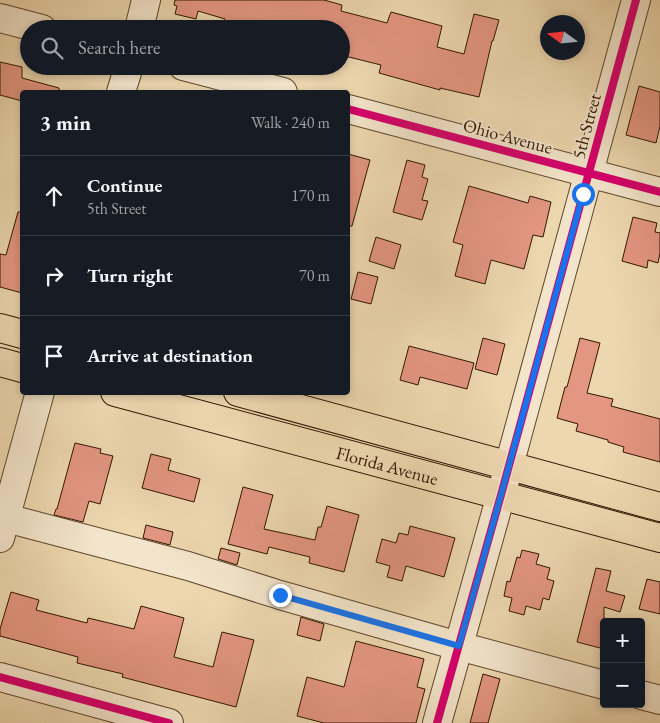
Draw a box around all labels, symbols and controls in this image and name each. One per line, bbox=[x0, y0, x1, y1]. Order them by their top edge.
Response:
north arrow bbox=[540, 15, 585, 60]
search box bbox=[20, 20, 350, 75]
icon: search bbox=[38, 34, 66, 62]
text: Search here bbox=[78, 35, 160, 60]
street label: 5th Street bbox=[566, 90, 606, 161]
text: 3 min bbox=[40, 109, 91, 136]
text: Walk · 240 m bbox=[251, 112, 330, 133]
street label: Ohio Avenue bbox=[461, 113, 555, 159]
text: Continue bbox=[87, 173, 162, 198]
icon: ahead bbox=[40, 182, 68, 210]
route start bbox=[572, 183, 595, 206]
text: 170 m bbox=[291, 185, 330, 206]
text: 5th Street bbox=[87, 198, 146, 219]
icon: right bbox=[40, 262, 68, 290]
text: Turn right bbox=[87, 263, 173, 288]
text: 70 m bbox=[299, 265, 330, 286]
icon: arrive bbox=[40, 342, 68, 370]
text: Arrive at destination bbox=[87, 343, 253, 368]
street label: Florida Avenue bbox=[334, 440, 441, 490]
route end bbox=[269, 584, 292, 607]
map controls bbox=[600, 618, 645, 708]
button: + bbox=[600, 618, 645, 663]
button: − bbox=[600, 663, 645, 708]

